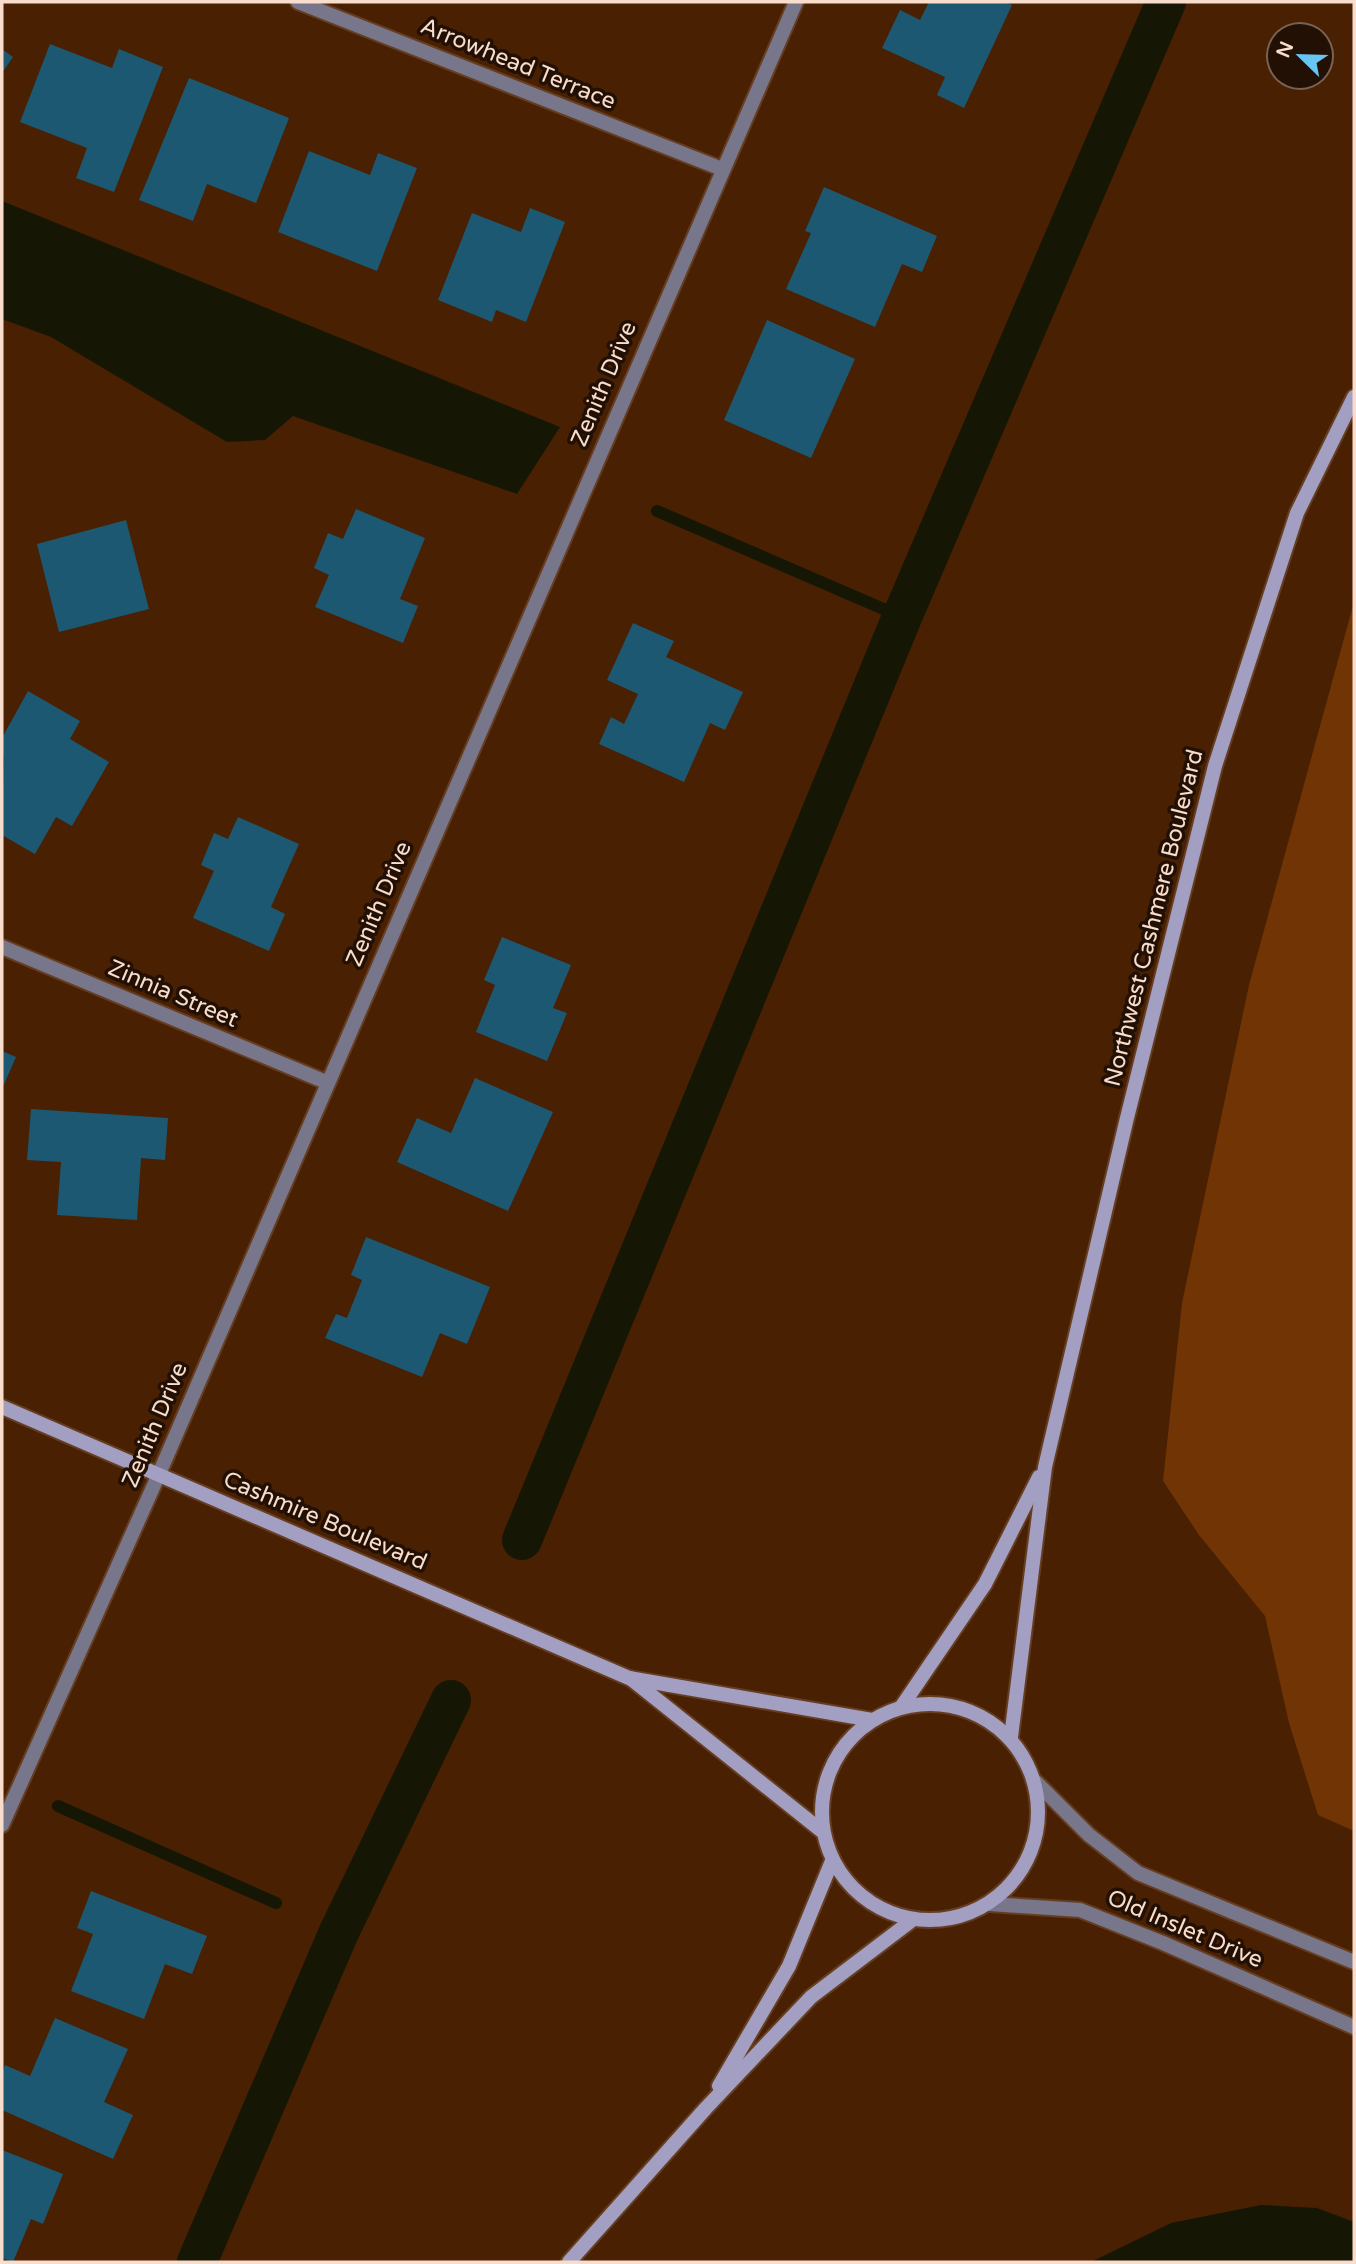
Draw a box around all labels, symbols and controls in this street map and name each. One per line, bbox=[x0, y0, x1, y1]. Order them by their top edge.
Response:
street label: Arrowhead Terrace bbox=[416, 12, 620, 116]
north arrow bbox=[1265, 21, 1335, 91]
text: N bbox=[1272, 38, 1298, 61]
street label: Zenith Drive bbox=[565, 317, 643, 451]
street label: Northwest Cashmere Boulevard bbox=[1099, 747, 1209, 1089]
street label: Zenith Drive bbox=[340, 837, 418, 971]
street label: Zinnia Street bbox=[104, 954, 243, 1034]
street label: Zenith Drive bbox=[116, 1358, 194, 1492]
street label: Cashmire Boulevard bbox=[219, 1465, 431, 1577]
street label: Old Inslet Drive bbox=[1103, 1884, 1267, 1974]

